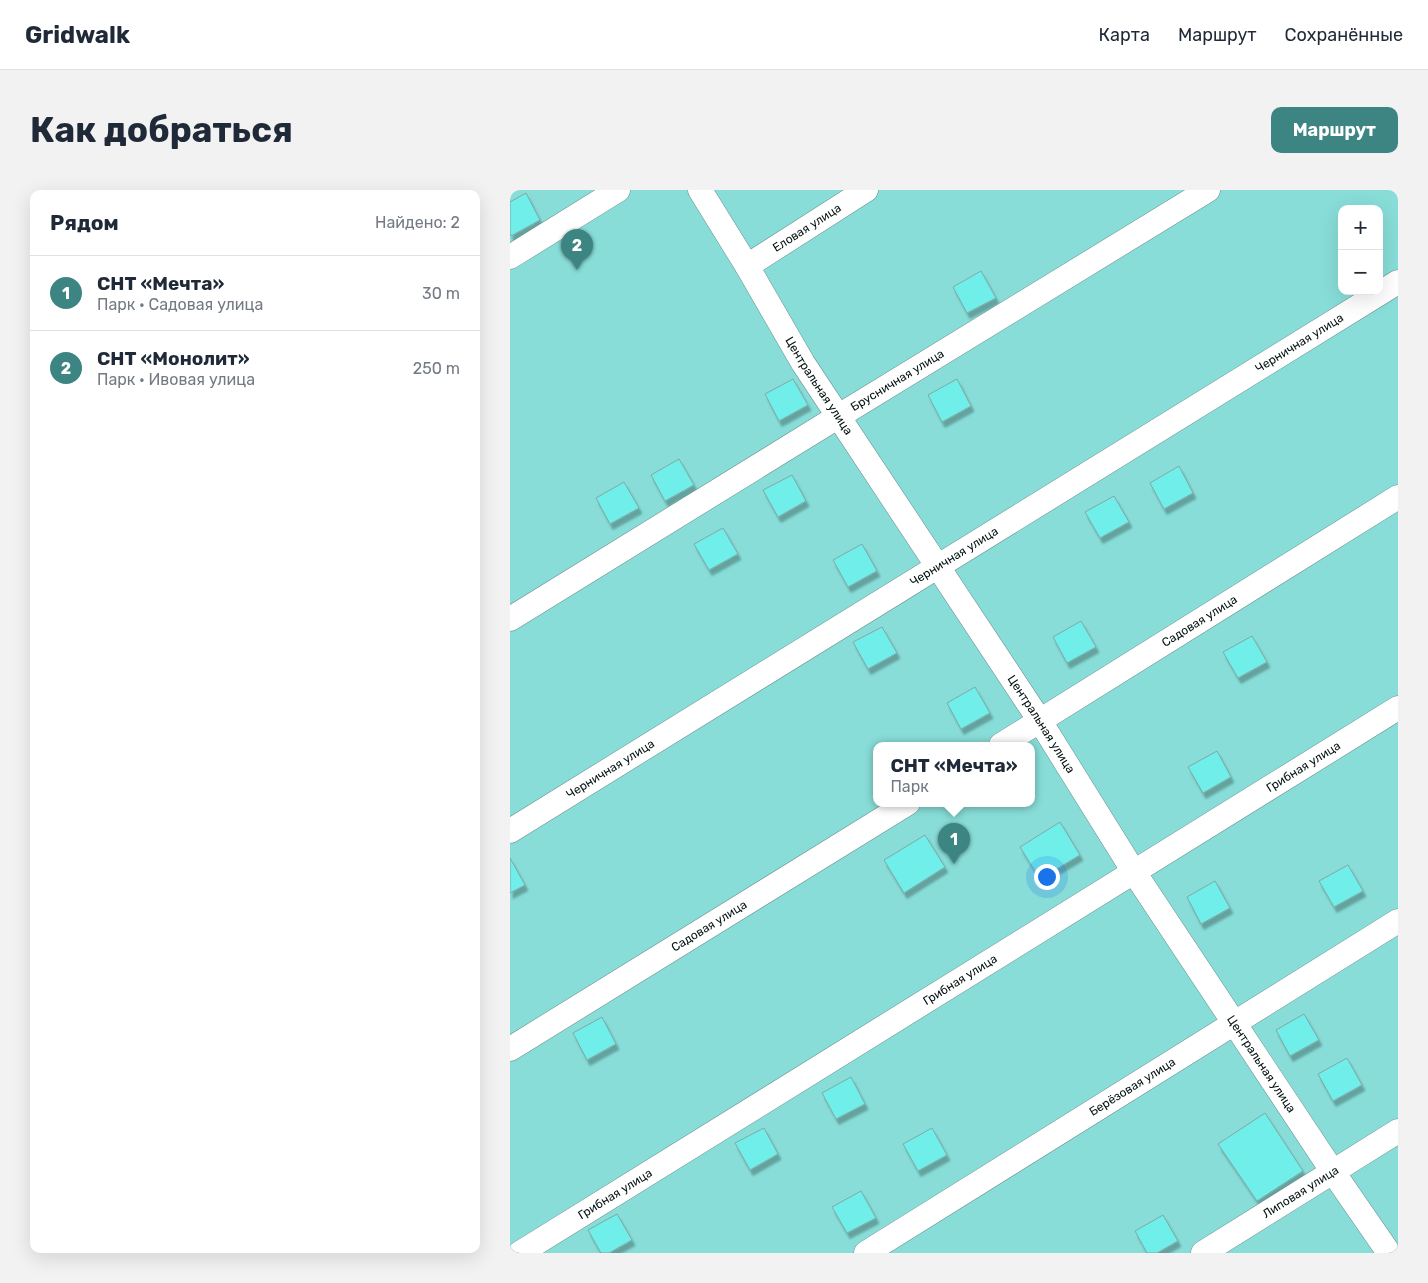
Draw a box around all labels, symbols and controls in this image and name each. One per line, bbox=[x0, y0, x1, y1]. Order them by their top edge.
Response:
text: Gridwalk bbox=[25, 21, 130, 49]
text: Карта bbox=[1099, 24, 1150, 46]
text: Маршрут bbox=[1178, 24, 1257, 46]
text: Сохранённые bbox=[1285, 24, 1403, 46]
button: Маршрут bbox=[1271, 107, 1398, 153]
text: Как добраться bbox=[30, 109, 293, 151]
street label: Еловая улица bbox=[770, 201, 844, 255]
map controls bbox=[1338, 205, 1383, 295]
button: + bbox=[1338, 205, 1383, 250]
text: Рядом bbox=[50, 210, 119, 235]
text: Найдено: 2 bbox=[375, 213, 460, 232]
pin: 2 bbox=[561, 229, 593, 270]
button: − bbox=[1338, 250, 1383, 295]
text: СНТ «Мечта» bbox=[97, 272, 224, 295]
text: 1 bbox=[62, 284, 70, 303]
text: 30 m bbox=[422, 284, 460, 303]
text: Парк · Садовая улица bbox=[97, 295, 263, 314]
street label: Черничная улица bbox=[1253, 311, 1346, 376]
street label: Центральная улица bbox=[782, 334, 855, 437]
street label: Брусничная улица bbox=[848, 346, 947, 414]
text: СНТ «Монолит» bbox=[97, 347, 249, 370]
text: 2 bbox=[61, 359, 71, 378]
text: 250 m bbox=[413, 359, 460, 378]
text: Парк · Ивовая улица bbox=[97, 370, 255, 389]
street label: Черничная улица bbox=[907, 524, 1001, 589]
street label: Садовая улица bbox=[1159, 592, 1240, 650]
street label: Центральная улица bbox=[1005, 672, 1078, 776]
street label: Черничная улица bbox=[564, 736, 657, 801]
street label: Грибная улица bbox=[1264, 738, 1343, 795]
popup bbox=[873, 742, 1035, 807]
text: СНТ «Мечта» bbox=[890, 754, 1018, 777]
text: Парк bbox=[890, 777, 929, 796]
pin: 1 bbox=[938, 823, 970, 864]
your location bbox=[1034, 864, 1060, 890]
street label: Садовая улица bbox=[669, 897, 749, 955]
street label: Грибная улица bbox=[920, 952, 1000, 1008]
street label: Центральная улица bbox=[1224, 1013, 1299, 1115]
street label: Берёзовая улица bbox=[1087, 1055, 1178, 1119]
street label: Липовая улица bbox=[1260, 1163, 1341, 1221]
street label: Грибная улица bbox=[575, 1166, 655, 1222]

